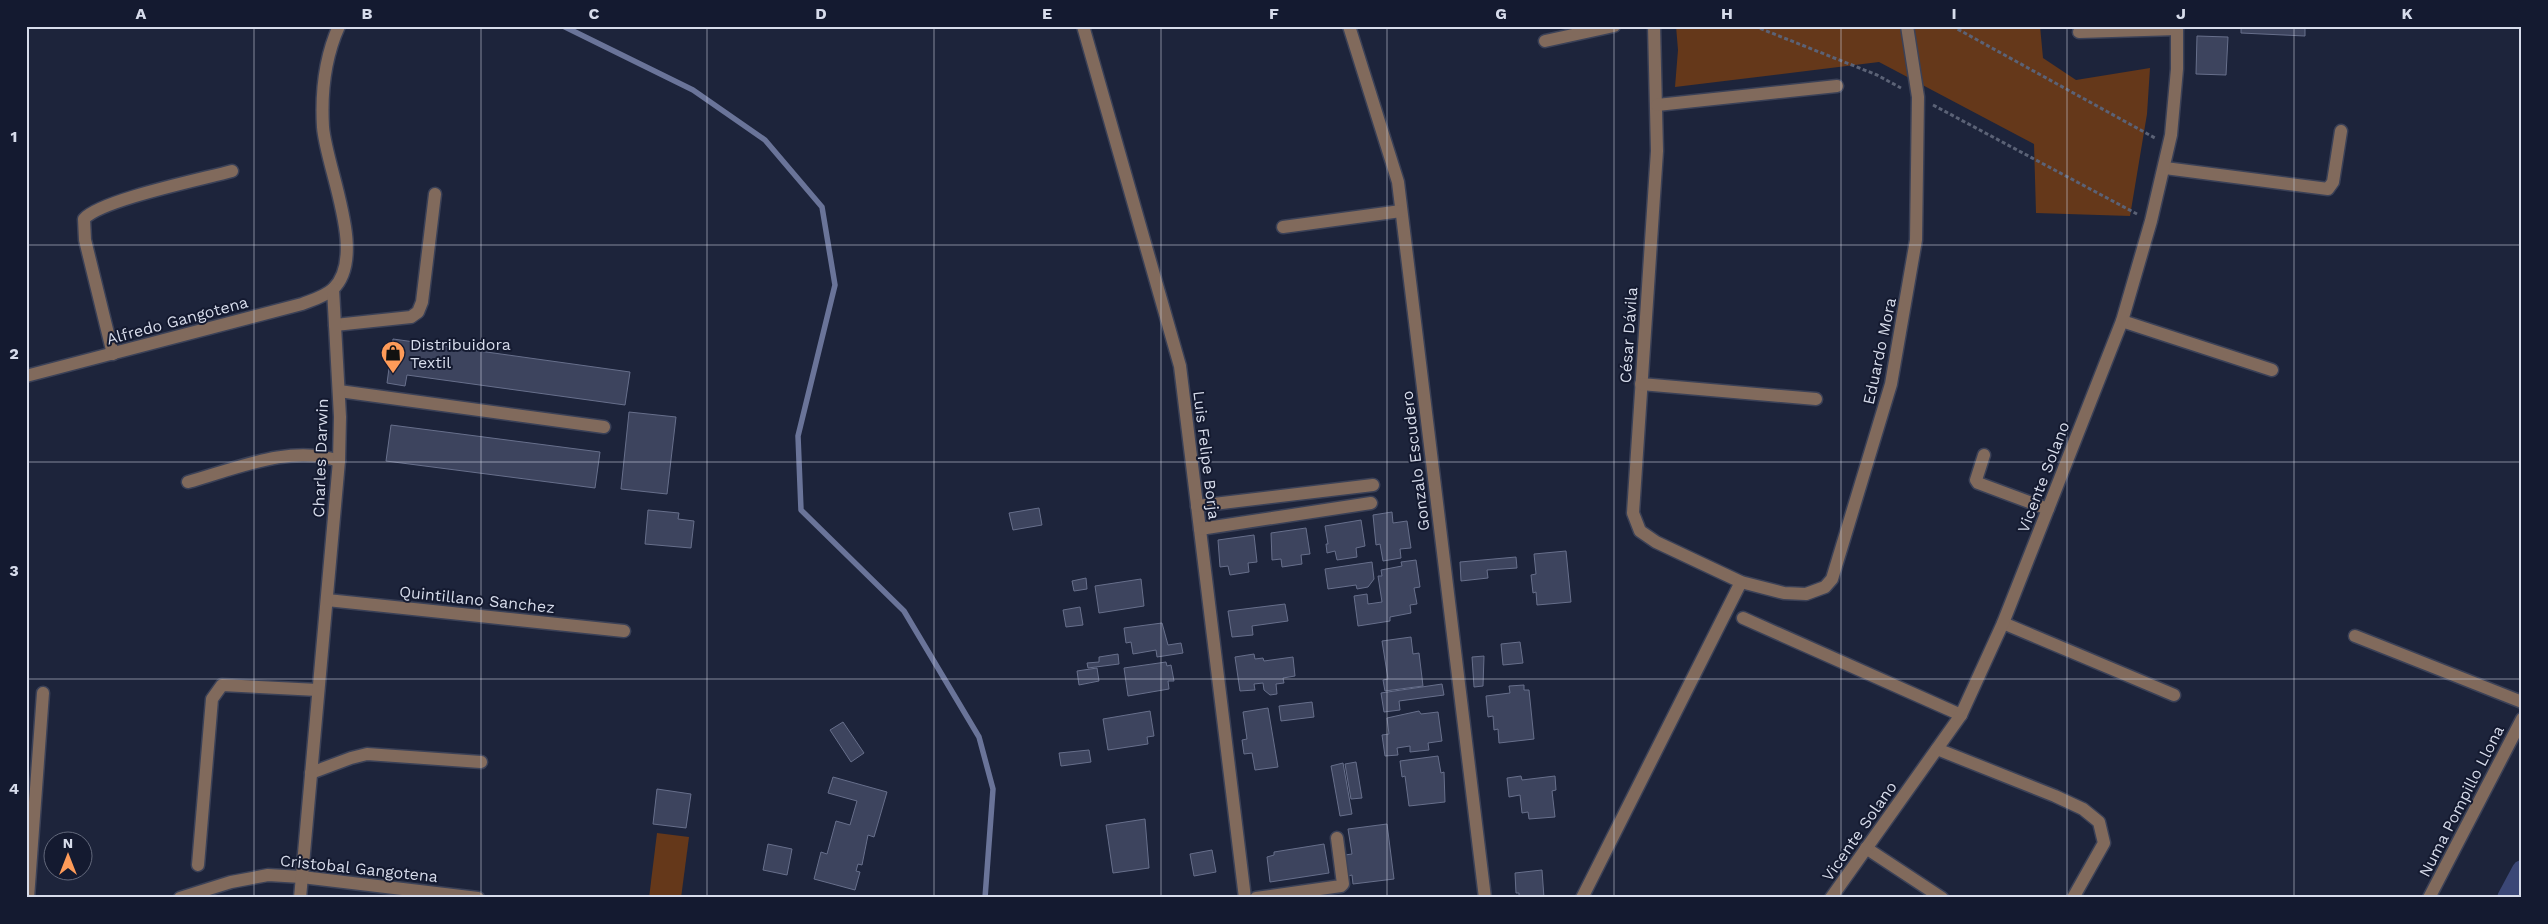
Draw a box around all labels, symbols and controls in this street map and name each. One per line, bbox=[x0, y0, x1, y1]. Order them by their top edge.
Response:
text: A bbox=[136, 4, 147, 23]
text: B bbox=[362, 4, 373, 23]
text: C bbox=[589, 4, 600, 23]
text: D bbox=[815, 4, 827, 23]
text: E bbox=[1042, 4, 1052, 23]
text: F bbox=[1269, 4, 1279, 23]
text: G bbox=[1495, 4, 1507, 23]
text: H bbox=[1721, 4, 1733, 23]
text: I bbox=[1951, 4, 1957, 23]
text: J bbox=[2176, 4, 2186, 23]
text: K bbox=[2401, 4, 2413, 23]
text: 1 bbox=[11, 127, 17, 146]
street label: César Dávila bbox=[1616, 286, 1641, 384]
street label: Alfredo Gangotena bbox=[104, 292, 250, 349]
street label: Eduardo Mora bbox=[1859, 296, 1900, 406]
place label: Distribuidora Textil bbox=[410, 335, 511, 372]
shop icon: Distribuidora Textil bbox=[380, 340, 406, 374]
text: 2 bbox=[9, 344, 19, 363]
street label: Luis Felipe Borja bbox=[1189, 390, 1224, 520]
street label: Gonzalo Escudero bbox=[1397, 390, 1434, 532]
street label: Charles Darwin bbox=[309, 398, 332, 518]
street label: Vicente Solano bbox=[2014, 419, 2073, 535]
text: 3 bbox=[9, 561, 19, 580]
street label: Quintillano Sanchez bbox=[398, 582, 556, 617]
street label: Numa Pompillo Llona bbox=[2415, 722, 2508, 880]
street label: Vicente Solano bbox=[1818, 778, 1901, 885]
text: 4 bbox=[9, 779, 19, 798]
north arrow bbox=[42, 832, 92, 882]
text: N bbox=[63, 835, 73, 851]
street label: Cristobal Gangotena bbox=[279, 851, 439, 886]

